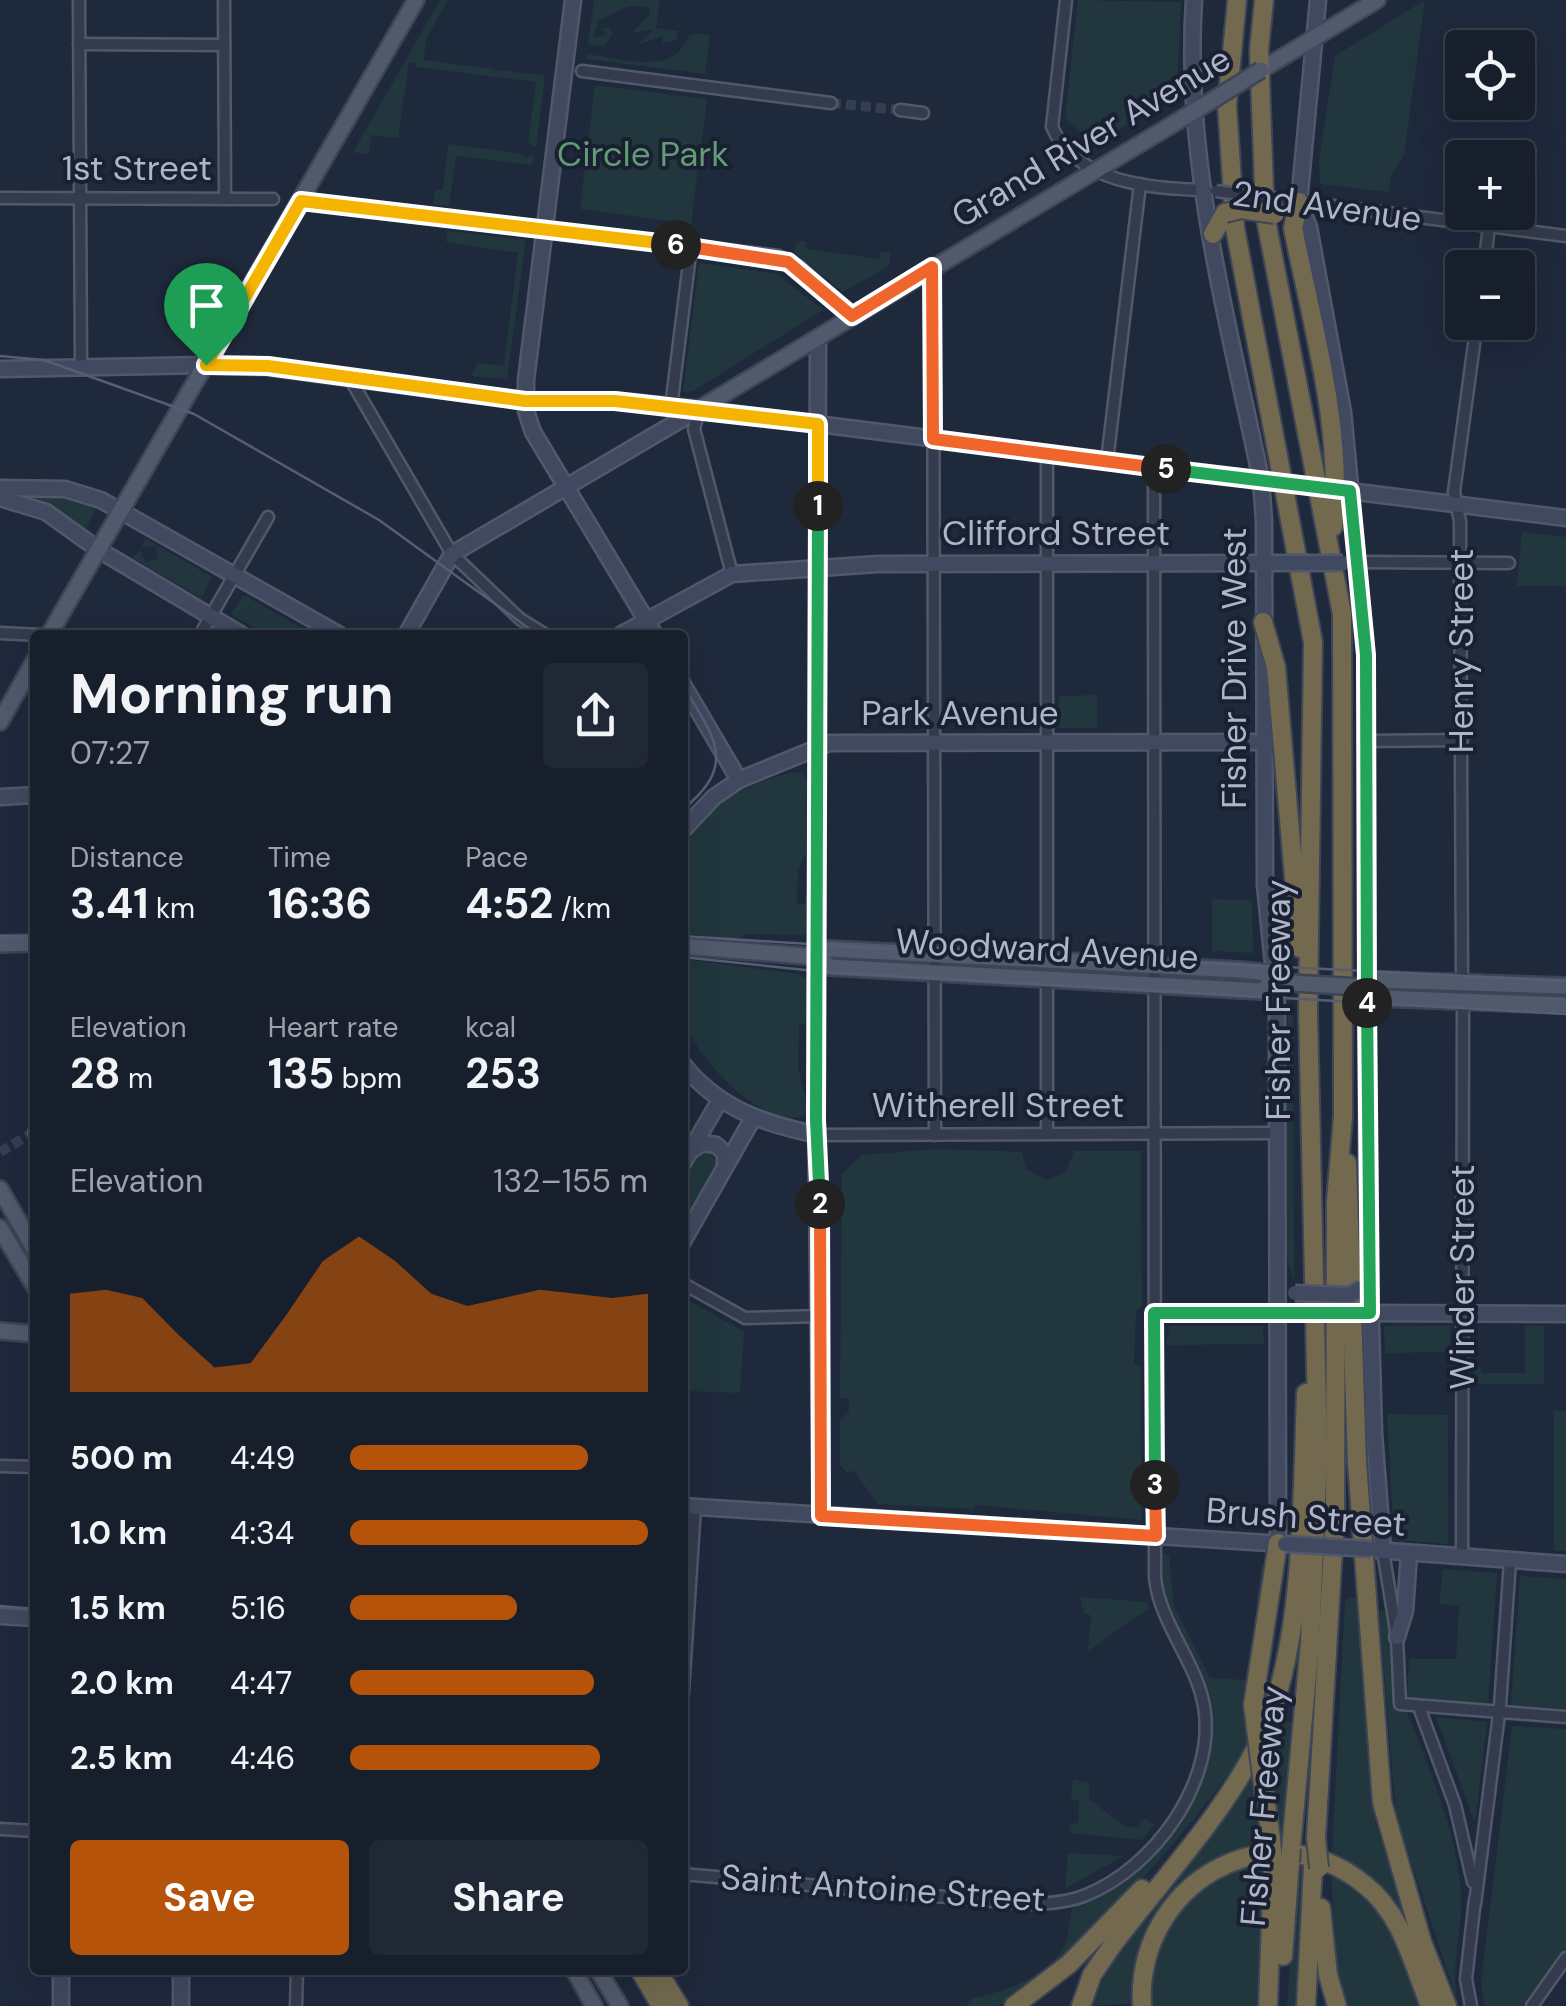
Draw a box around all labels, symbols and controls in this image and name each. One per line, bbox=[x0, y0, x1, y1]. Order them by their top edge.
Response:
map controls bbox=[1445, 30, 1535, 340]
button: locate bbox=[1445, 30, 1535, 120]
street label: Grand River Avenue bbox=[943, 35, 1239, 239]
park label: Circle Park bbox=[557, 131, 729, 177]
button: + bbox=[1445, 140, 1535, 230]
street label: 1st Street bbox=[62, 145, 212, 191]
street label: 2nd Avenue bbox=[1230, 170, 1424, 242]
pin: 6 bbox=[651, 220, 701, 270]
text: 6 bbox=[667, 226, 685, 263]
button: − bbox=[1445, 250, 1535, 340]
pin bbox=[164, 263, 249, 366]
icon: arrive bbox=[179, 278, 234, 333]
pin: 5 bbox=[1141, 444, 1191, 494]
text: 5 bbox=[1157, 450, 1175, 487]
pin: 1 bbox=[793, 481, 843, 531]
text: 1 bbox=[813, 487, 823, 524]
street label: Clifford Street bbox=[942, 510, 1170, 556]
street label: Fisher Drive West bbox=[1211, 527, 1257, 809]
street label: Henry Street bbox=[1438, 549, 1484, 753]
text: Morning run bbox=[70, 658, 394, 730]
button: share bbox=[543, 663, 648, 768]
street label: Park Avenue bbox=[861, 690, 1059, 736]
text: 07:27 bbox=[70, 732, 150, 774]
text: Distance bbox=[70, 839, 184, 876]
text: Time bbox=[268, 839, 331, 876]
text: Pace bbox=[465, 839, 528, 876]
text: 3.41 bbox=[70, 876, 149, 931]
text: 16:36 bbox=[268, 876, 372, 931]
text: 4:52 bbox=[465, 876, 553, 931]
street label: Fisher Freeway bbox=[1255, 879, 1301, 1121]
text: km bbox=[149, 890, 195, 927]
text: /km bbox=[553, 890, 611, 927]
street label: Woodward Avenue bbox=[894, 918, 1200, 980]
pin: 4 bbox=[1342, 978, 1392, 1028]
text: 4 bbox=[1358, 984, 1376, 1021]
text: Elevation bbox=[70, 1009, 187, 1046]
text: Heart rate bbox=[268, 1009, 398, 1046]
text: kcal bbox=[465, 1009, 516, 1046]
text: 28 bbox=[70, 1046, 121, 1101]
text: 135 bbox=[268, 1046, 334, 1101]
text: 253 bbox=[465, 1046, 541, 1101]
text: m bbox=[121, 1060, 153, 1097]
text: bpm bbox=[334, 1060, 402, 1097]
street label: Witherell Street bbox=[872, 1082, 1124, 1128]
text: Elevation bbox=[70, 1160, 203, 1202]
text: 132–155 m bbox=[493, 1160, 648, 1202]
street label: Winder Street bbox=[1439, 1164, 1485, 1390]
pin: 2 bbox=[795, 1179, 845, 1229]
text: 2 bbox=[812, 1185, 828, 1222]
text: 500 m bbox=[70, 1437, 173, 1479]
text: 4:49 bbox=[230, 1437, 295, 1479]
pin: 3 bbox=[1130, 1460, 1180, 1510]
text: 3 bbox=[1147, 1466, 1163, 1503]
street label: Brush Street bbox=[1204, 1487, 1408, 1547]
text: 1.0 km bbox=[70, 1512, 167, 1554]
text: 4:34 bbox=[230, 1512, 294, 1554]
text: 1.5 km bbox=[70, 1587, 166, 1629]
text: 5:16 bbox=[230, 1587, 286, 1629]
text: 2.0 km bbox=[70, 1662, 174, 1704]
text: 4:47 bbox=[230, 1662, 292, 1704]
street label: Fisher Freeway bbox=[1230, 1684, 1296, 1928]
text: 2.5 km bbox=[70, 1737, 173, 1779]
text: 4:46 bbox=[230, 1737, 295, 1779]
button: Save bbox=[70, 1840, 349, 1955]
button: Share bbox=[369, 1840, 648, 1955]
street label: Saint Antoine Street bbox=[719, 1854, 1047, 1922]

